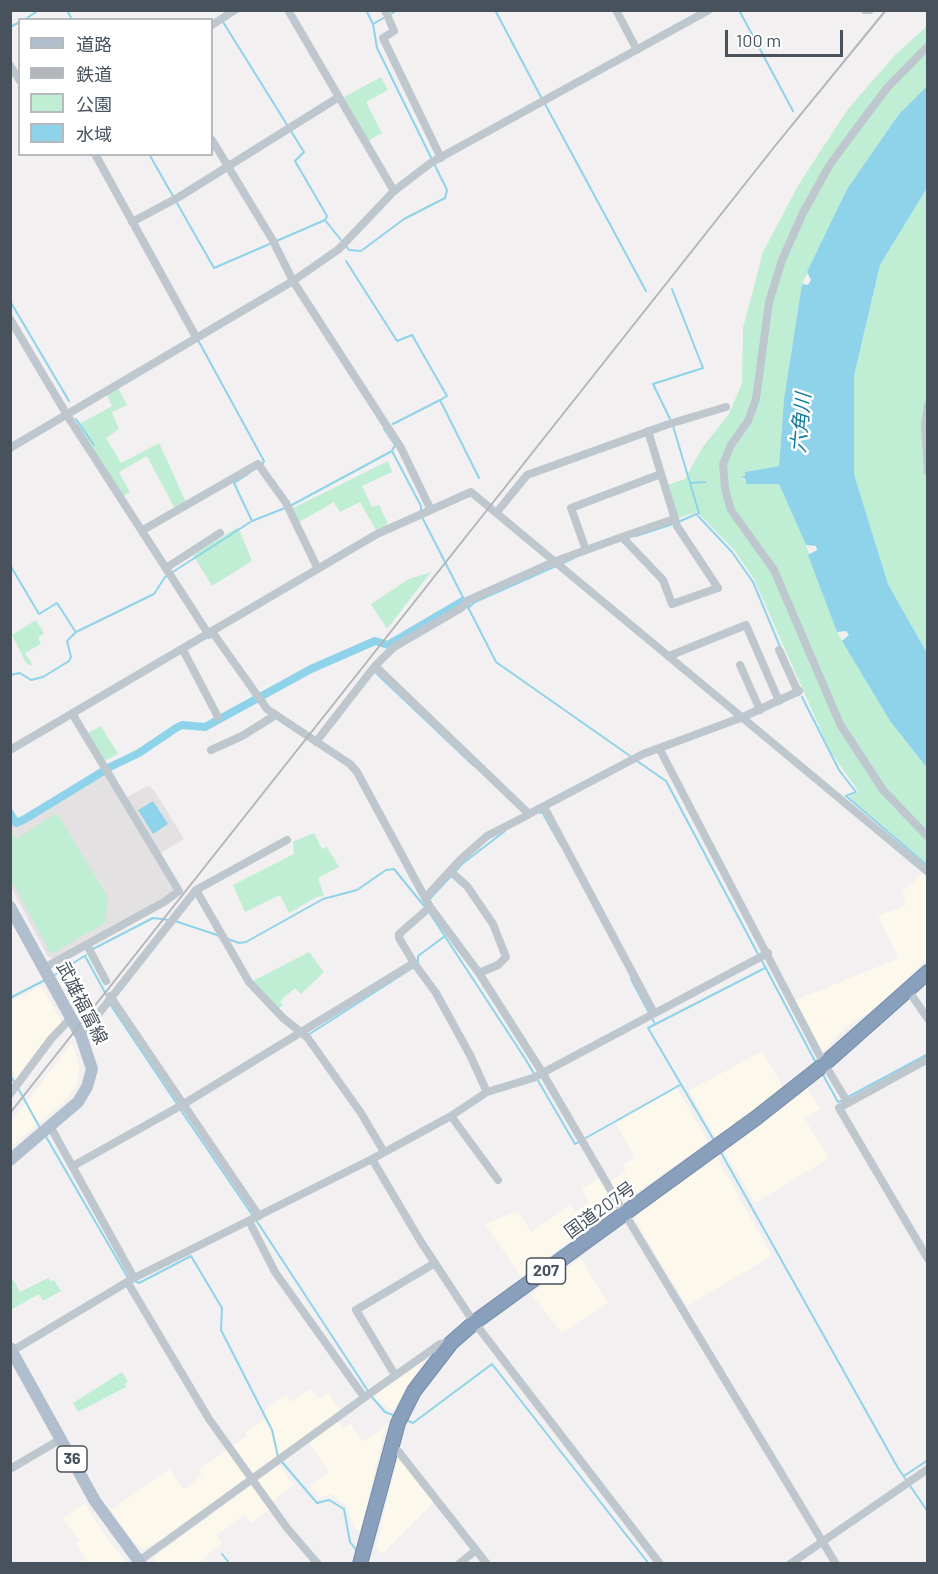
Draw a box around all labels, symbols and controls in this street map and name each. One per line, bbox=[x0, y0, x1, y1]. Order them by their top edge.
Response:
legend bbox=[18, 18, 213, 156]
scale bar bbox=[728, 18, 846, 56]
text: 100 m bbox=[736, 29, 781, 51]
text: 道路 bbox=[76, 33, 112, 55]
text: 鉄道 bbox=[76, 63, 112, 85]
text: 公園 bbox=[76, 93, 112, 115]
text: 水域 bbox=[76, 123, 112, 145]
water label: 六角川 bbox=[786, 392, 816, 454]
street label: 武雄福富線 bbox=[52, 958, 112, 1048]
street label: 国道207号 bbox=[560, 1177, 640, 1243]
road number: 207 bbox=[526, 1258, 566, 1284]
road number: 36 bbox=[57, 1446, 87, 1472]

